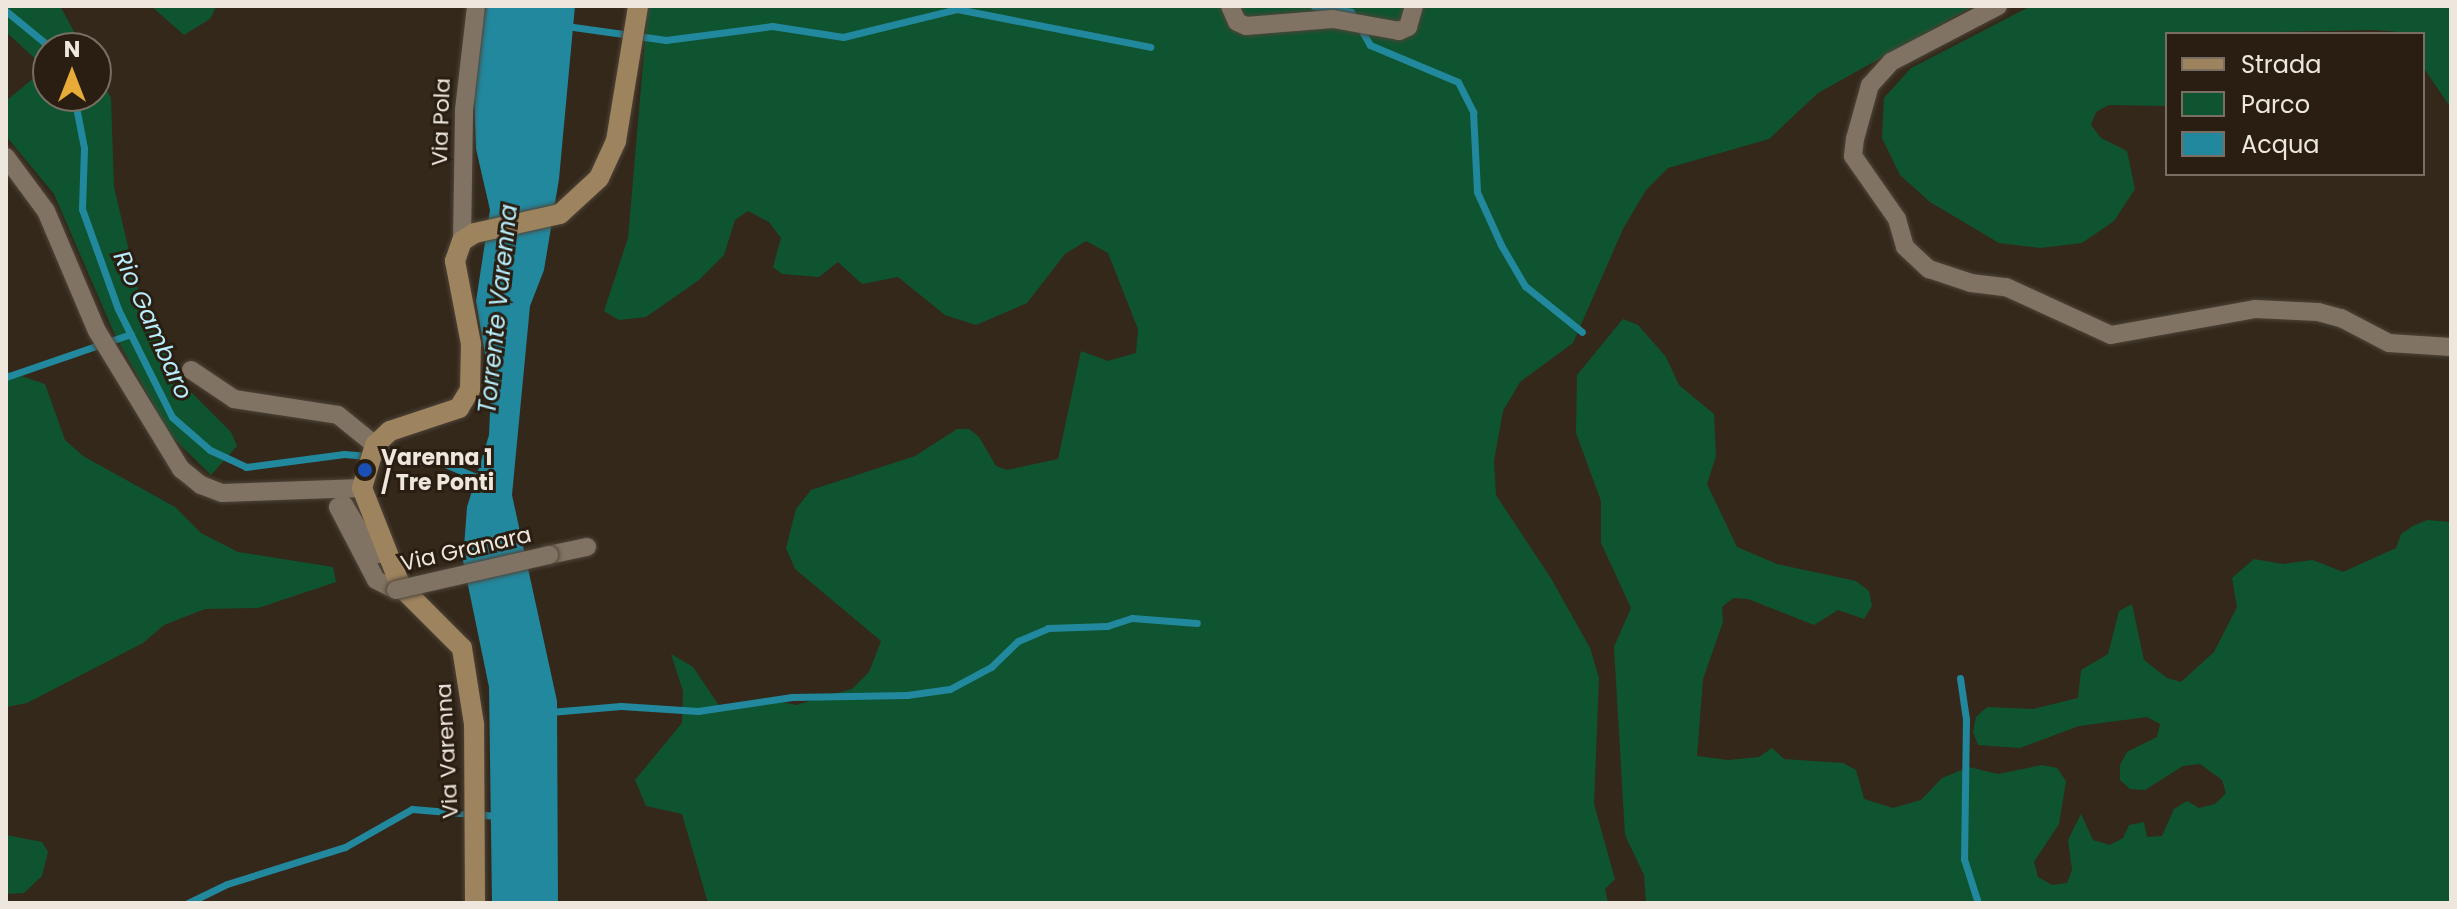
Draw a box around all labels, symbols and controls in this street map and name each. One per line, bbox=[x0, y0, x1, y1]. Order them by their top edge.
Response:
north arrow bbox=[32, 32, 112, 112]
legend bbox=[2165, 32, 2425, 176]
text: N bbox=[64, 34, 80, 65]
text: Strada bbox=[2241, 48, 2321, 81]
street label: Via Pola bbox=[426, 78, 456, 166]
text: Parco bbox=[2241, 88, 2310, 121]
text: Acqua bbox=[2241, 128, 2320, 161]
water label: Torrente Varenna bbox=[473, 203, 523, 415]
water label: Rio Gambaro bbox=[107, 246, 199, 404]
place label: Varenna 1 / Tre Ponti bbox=[381, 444, 494, 496]
marker: Varenna 1 / Tre Ponti bbox=[356, 461, 374, 479]
street label: Via Granara bbox=[398, 521, 534, 577]
street label: Via Varenna bbox=[430, 683, 464, 819]

